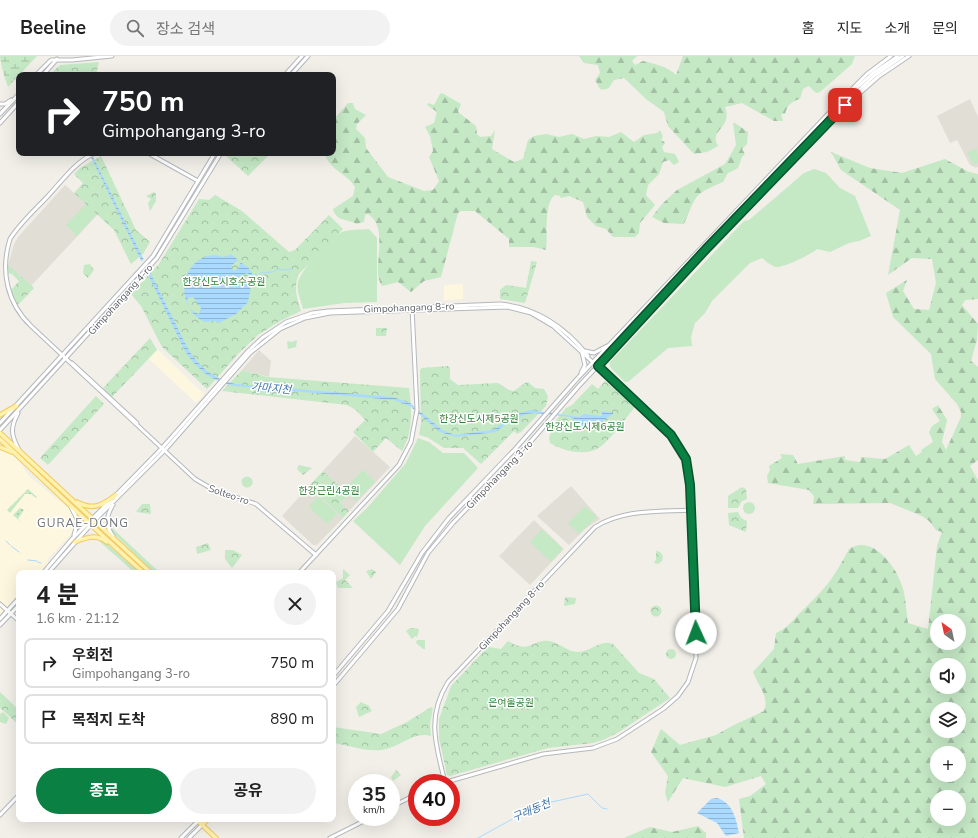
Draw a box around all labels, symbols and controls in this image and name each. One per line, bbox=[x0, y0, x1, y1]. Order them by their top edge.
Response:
search box bbox=[110, 10, 390, 46]
text: Beeline bbox=[20, 15, 86, 41]
icon: search bbox=[124, 17, 146, 39]
text: 장소 검색 bbox=[156, 19, 215, 39]
text: 홈 bbox=[802, 19, 815, 38]
text: 지도 bbox=[837, 19, 862, 38]
text: 소개 bbox=[884, 19, 910, 38]
text: 문의 bbox=[932, 19, 958, 38]
text: 750 m bbox=[102, 83, 185, 121]
icon: right bbox=[36, 88, 88, 140]
pin bbox=[828, 88, 862, 122]
icon: arrive bbox=[834, 94, 856, 116]
text: Gimpohangang 3-ro bbox=[102, 119, 265, 143]
street label: Gimpohangang 4-ro bbox=[85, 261, 157, 338]
park label: 한강신도시호수공원 bbox=[183, 275, 265, 289]
street label: Gimpohangang 8-ro bbox=[363, 299, 455, 317]
water label: 가마지천 bbox=[250, 379, 294, 398]
park label: 한강신도시제5공원 bbox=[439, 412, 519, 426]
park label: 한강신도시제6공원 bbox=[545, 420, 625, 434]
street label: Gimpohangang 3-ro bbox=[463, 437, 537, 512]
street label: Solteo-ro bbox=[206, 481, 251, 509]
park label: 한강근린4공원 bbox=[298, 484, 360, 498]
district label: GURAE-DONG bbox=[37, 515, 129, 531]
street label: Gimpohangang 8-ro bbox=[476, 577, 548, 654]
text: 4 분 bbox=[36, 579, 79, 611]
button: close bbox=[274, 583, 316, 625]
text: 1.6 km · 21:12 bbox=[36, 610, 119, 628]
position arrow bbox=[675, 612, 717, 654]
north arrow bbox=[930, 614, 966, 650]
map controls bbox=[930, 614, 966, 826]
text: 우회전 bbox=[72, 645, 113, 665]
icon: right bbox=[38, 652, 60, 674]
text: 750 m bbox=[270, 653, 314, 673]
button: sound bbox=[930, 658, 966, 694]
text: Gimpohangang 3-ro bbox=[72, 665, 190, 683]
park label: 은여울공원 bbox=[488, 696, 534, 710]
button: layers bbox=[930, 702, 966, 738]
icon: arrive bbox=[38, 708, 60, 730]
text: 890 m bbox=[270, 709, 314, 729]
text: 목적지 도착 bbox=[72, 710, 145, 730]
button: + bbox=[930, 746, 966, 782]
button: 종료 bbox=[36, 768, 172, 814]
button: 공유 bbox=[180, 768, 316, 814]
speed limit sign: 40 bbox=[408, 774, 460, 826]
text: 35 bbox=[362, 781, 386, 808]
button: − bbox=[930, 790, 966, 826]
water label: 구래동천 bbox=[510, 795, 554, 825]
text: km/h bbox=[363, 803, 385, 817]

